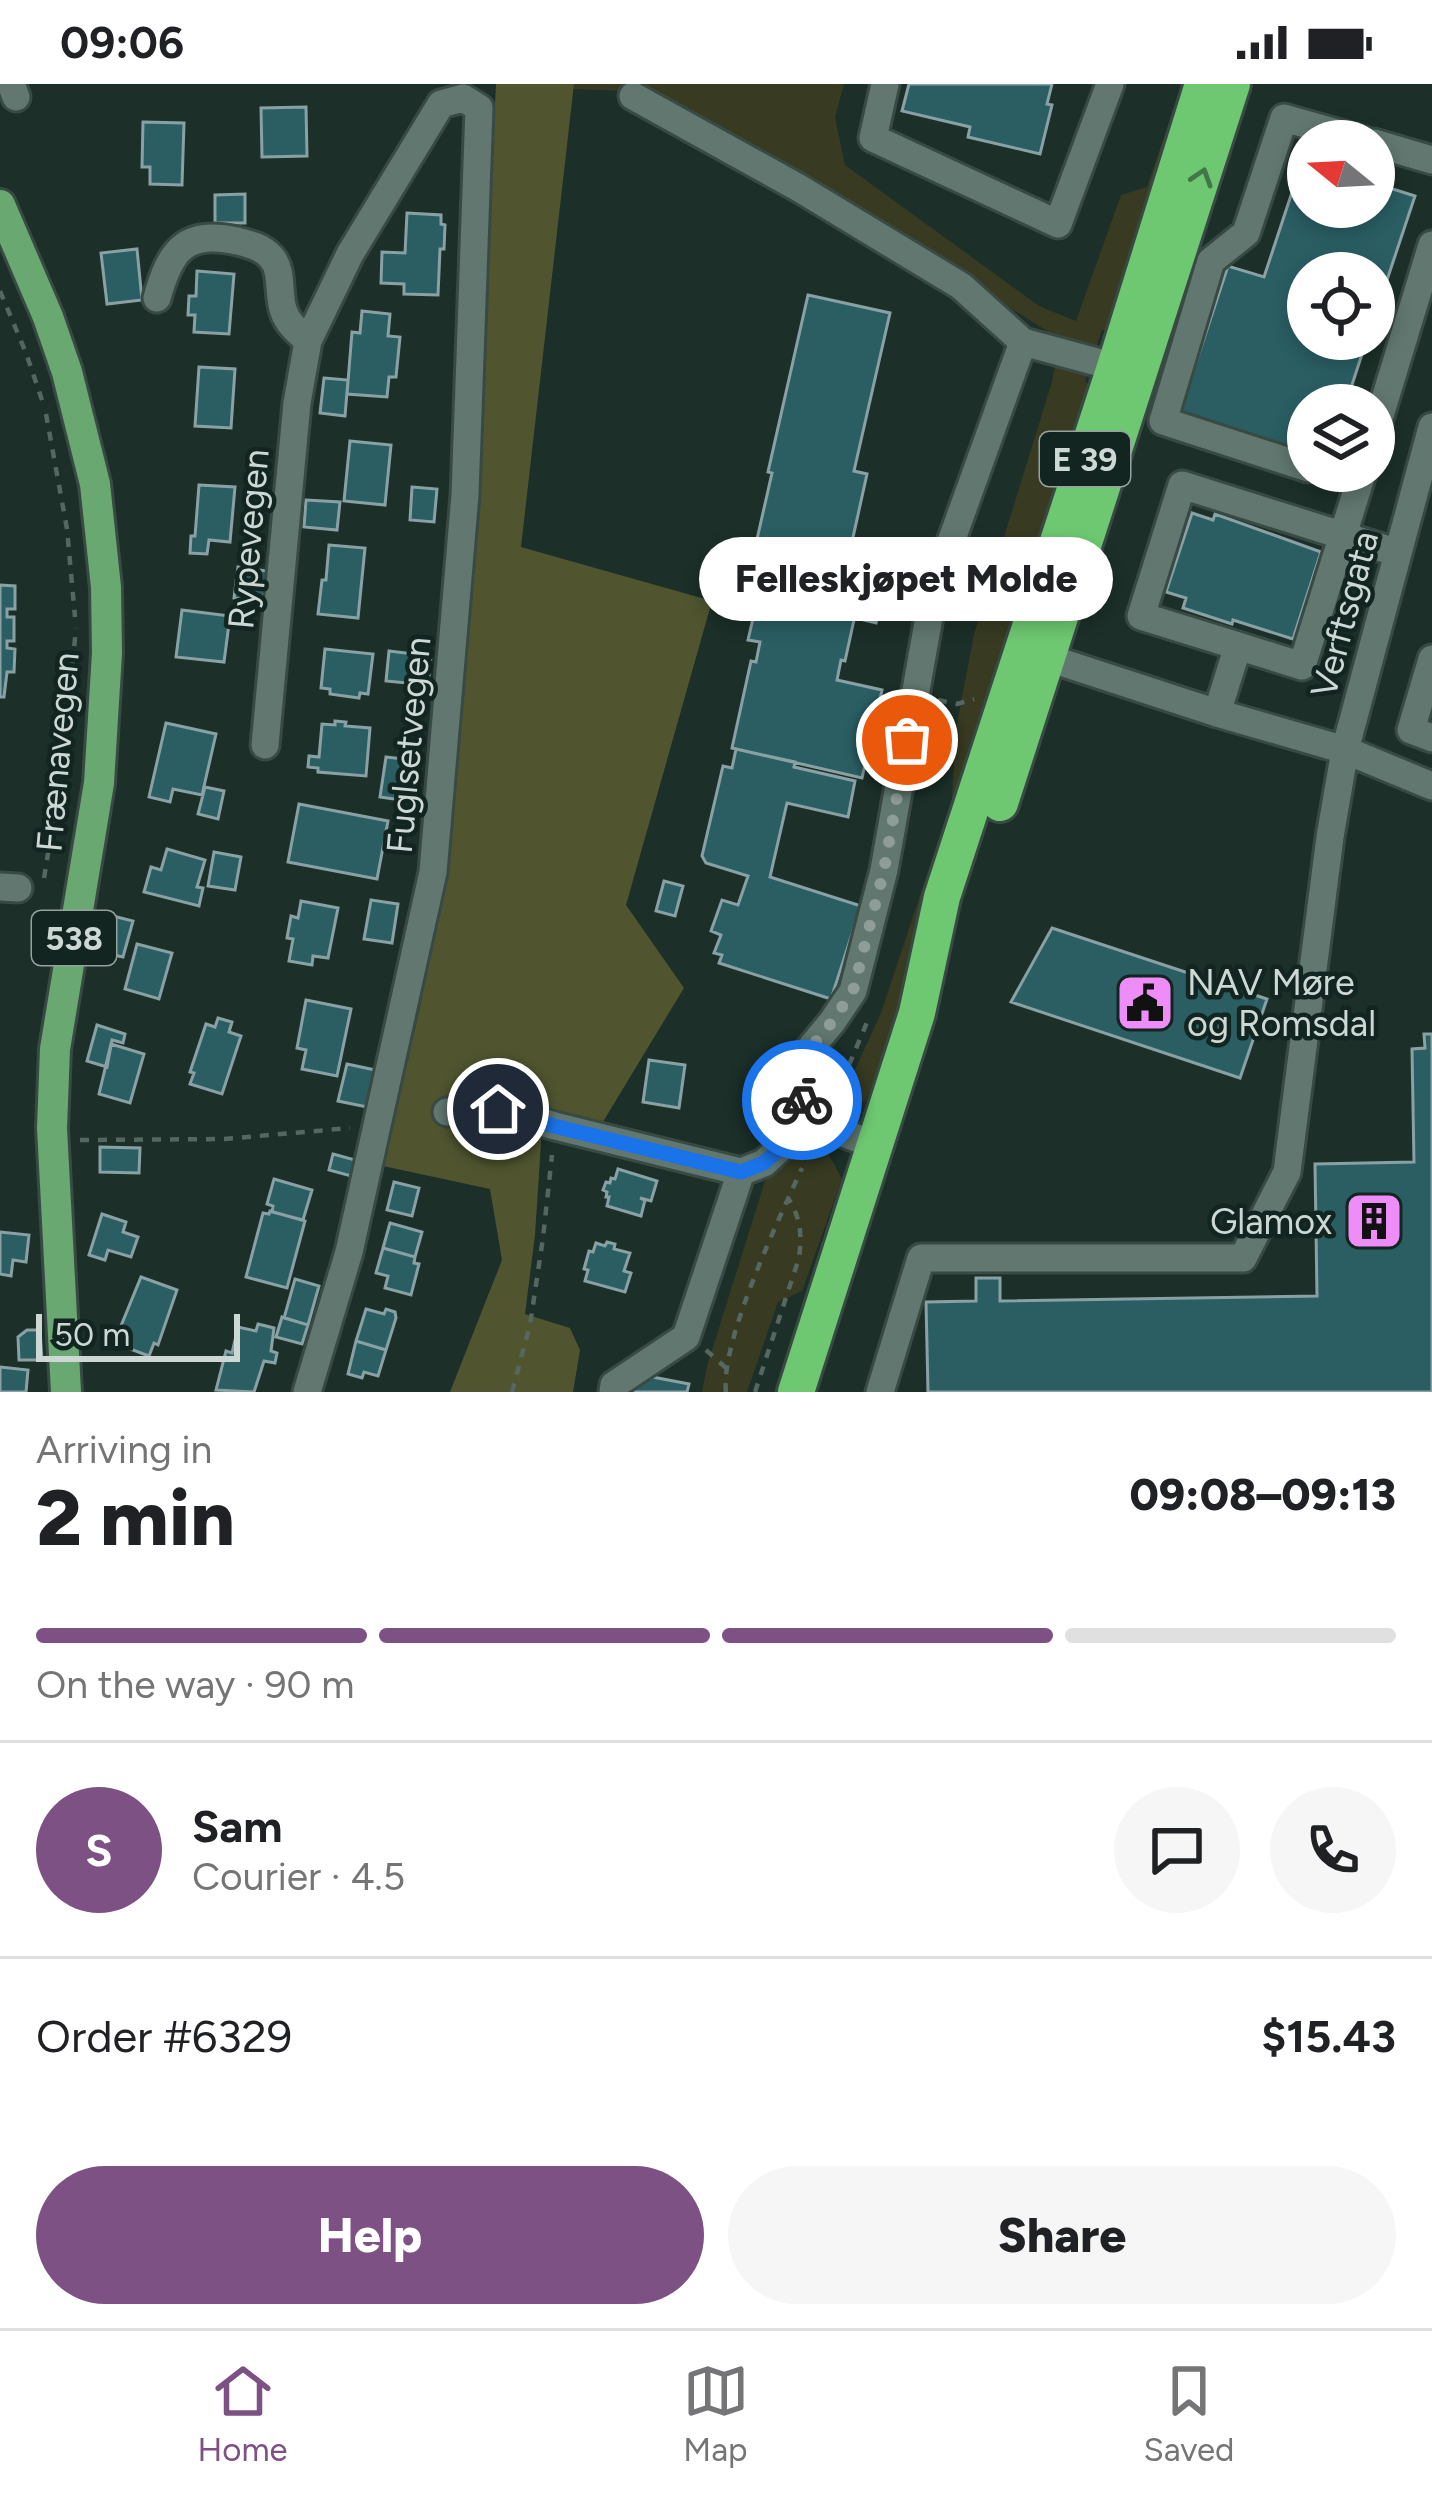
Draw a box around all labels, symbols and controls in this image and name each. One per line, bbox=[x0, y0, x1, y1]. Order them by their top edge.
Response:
text: 09:06 bbox=[60, 15, 184, 69]
north arrow bbox=[1287, 120, 1395, 228]
map controls bbox=[1287, 120, 1395, 492]
one-way arrow bbox=[1187, 167, 1212, 188]
button: locate bbox=[1287, 252, 1395, 360]
button: layers bbox=[1287, 384, 1395, 492]
road number: E 39 bbox=[1040, 432, 1130, 486]
street label: Rypevegen bbox=[219, 447, 278, 631]
street label: Verftsgata bbox=[1302, 526, 1387, 702]
callout: Felleskjøpet Molde bbox=[700, 536, 1114, 620]
text: Felleskjøpet Molde bbox=[735, 555, 1077, 602]
street label: Fuglsetvegen bbox=[378, 635, 439, 855]
street label: Frænavegen bbox=[27, 651, 88, 854]
pin bbox=[856, 689, 958, 791]
icon: bag bbox=[874, 707, 940, 773]
road number: 538 bbox=[32, 911, 116, 965]
place label: NAV Møre og Romsdal bbox=[1187, 961, 1376, 1045]
public building icon: NAV Møre og Romsdal bbox=[1114, 972, 1176, 1034]
courier bbox=[742, 1040, 862, 1160]
pin bbox=[447, 1058, 549, 1160]
icon: bike bbox=[769, 1067, 835, 1133]
icon: home bbox=[465, 1076, 531, 1142]
building icon: Glamox bbox=[1343, 1190, 1405, 1252]
place label: Glamox bbox=[1210, 1200, 1332, 1243]
scale bar bbox=[36, 1308, 240, 1361]
text: 50 m bbox=[54, 1315, 130, 1354]
text: Arriving in bbox=[36, 1426, 212, 1473]
text: 09:08–09:13 bbox=[1129, 1467, 1396, 1521]
text: 2 min bbox=[36, 1471, 235, 1565]
text: On the way · 90 m bbox=[36, 1661, 354, 1708]
button: chat bbox=[1114, 1787, 1240, 1913]
button: phone bbox=[1270, 1787, 1396, 1913]
text: Sam bbox=[192, 1799, 283, 1853]
text: S bbox=[85, 1823, 113, 1877]
text: Courier · 4.5 bbox=[192, 1853, 405, 1900]
text: Order #6329 bbox=[36, 2009, 292, 2063]
text: $15.43 bbox=[1261, 2009, 1396, 2063]
button: Help bbox=[36, 2166, 704, 2304]
button: Share bbox=[728, 2166, 1396, 2304]
tab: Home bbox=[197, 2358, 288, 2469]
tab: Map bbox=[683, 2358, 749, 2469]
tab: Saved bbox=[1143, 2358, 1234, 2469]

